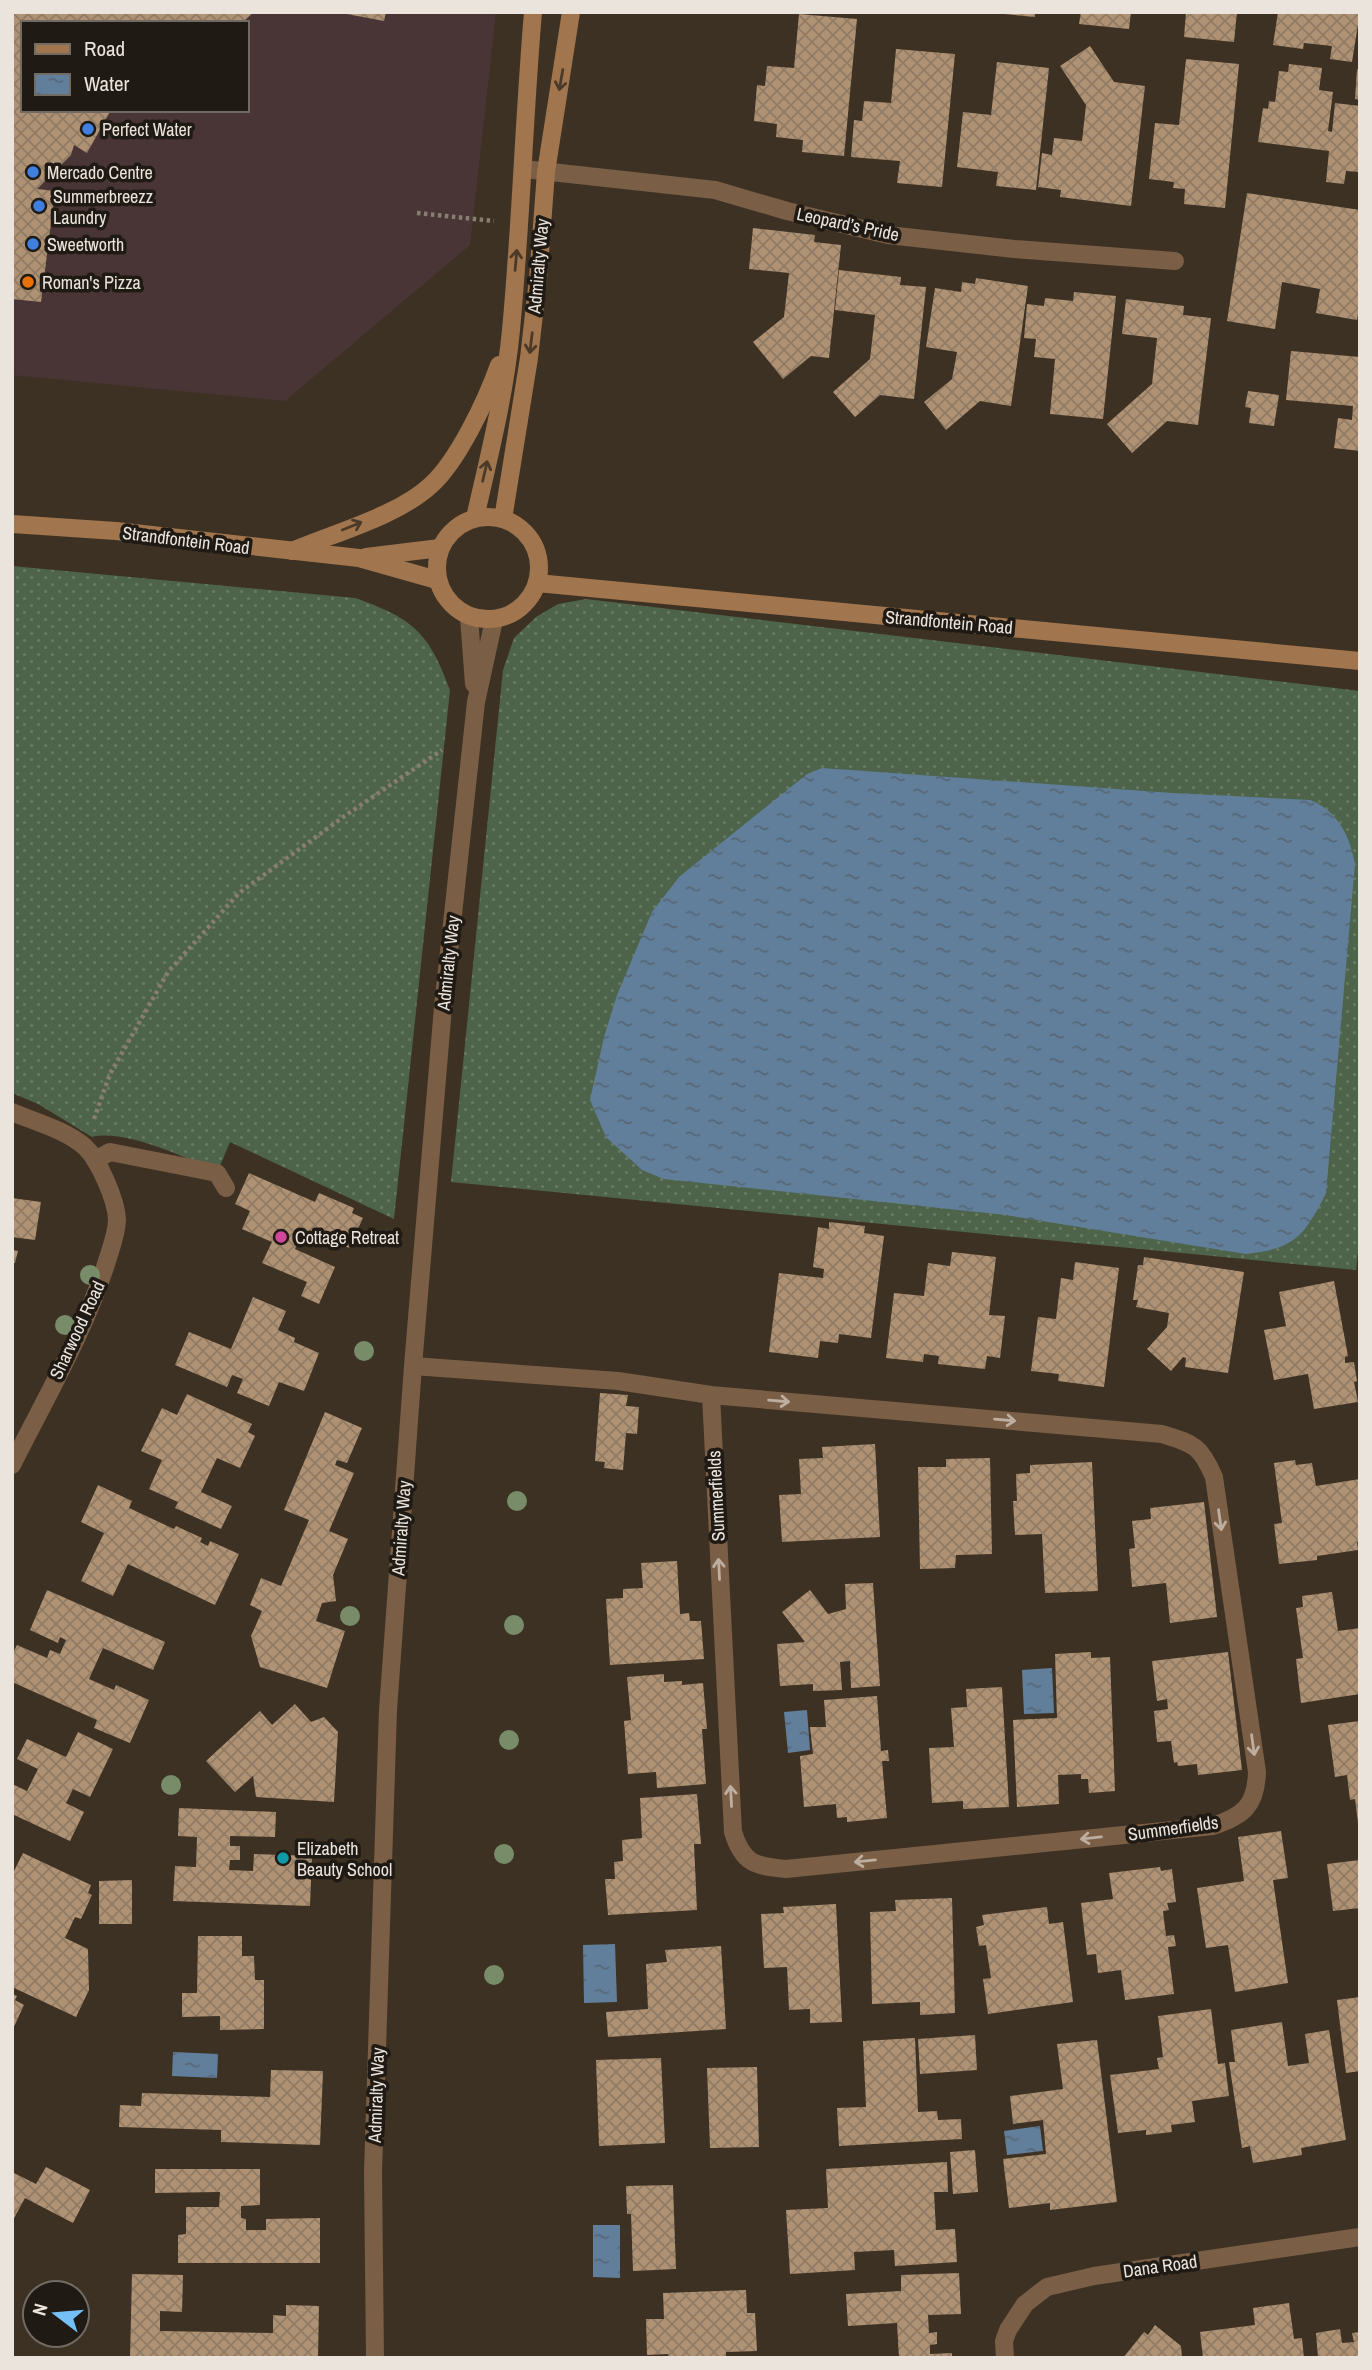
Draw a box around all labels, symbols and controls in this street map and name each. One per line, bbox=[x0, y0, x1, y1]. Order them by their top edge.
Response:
legend bbox=[21, 21, 248, 112]
text: Road bbox=[84, 34, 125, 63]
one-way arrow bbox=[554, 68, 567, 91]
text: Water bbox=[84, 69, 130, 98]
place label: Perfect Water bbox=[102, 117, 192, 142]
marker: Perfect Water bbox=[80, 121, 96, 137]
place label: Mercado Centre bbox=[47, 160, 153, 185]
marker: Mercado Centre bbox=[25, 164, 41, 180]
place label: Summerbreezz Laundry bbox=[53, 184, 153, 230]
marker: Summerbreezz Laundry bbox=[31, 198, 47, 214]
street label: Leopard’s Pride bbox=[795, 201, 901, 247]
street label: Admiralty Way bbox=[521, 217, 555, 316]
place label: Sweetworth bbox=[47, 232, 124, 257]
marker: Sweetworth bbox=[25, 236, 41, 252]
one-way arrow bbox=[510, 249, 523, 271]
place label: Roman's Pizza bbox=[42, 270, 141, 295]
marker: Roman's Pizza bbox=[20, 274, 36, 290]
one-way arrow bbox=[524, 331, 537, 354]
one-way arrow bbox=[479, 460, 493, 483]
one-way arrow bbox=[340, 519, 362, 532]
street label: Strandfontein Road bbox=[121, 520, 251, 560]
street label: Strandfontein Road bbox=[884, 604, 1014, 640]
street label: Admiralty Way bbox=[430, 914, 465, 1013]
place label: Cottage Retreat bbox=[295, 1225, 399, 1250]
marker: Cottage Retreat bbox=[273, 1229, 289, 1245]
street label: Sharwood Road bbox=[43, 1277, 111, 1383]
one-way arrow bbox=[767, 1395, 789, 1408]
one-way arrow bbox=[994, 1414, 1016, 1427]
street label: Summerfields bbox=[701, 1450, 731, 1542]
street label: Admiralty Way bbox=[385, 1479, 417, 1577]
one-way arrow bbox=[1214, 1508, 1227, 1531]
one-way arrow bbox=[713, 1558, 726, 1581]
one-way arrow bbox=[1247, 1733, 1260, 1756]
one-way arrow bbox=[724, 1785, 737, 1808]
street label: Summerfields bbox=[1126, 1809, 1220, 1847]
one-way arrow bbox=[1080, 1832, 1103, 1845]
place label: Elizabeth Beauty School bbox=[297, 1836, 392, 1882]
marker: Elizabeth Beauty School bbox=[275, 1850, 291, 1866]
one-way arrow bbox=[854, 1855, 876, 1868]
street label: Admiralty Way bbox=[362, 2046, 390, 2144]
street label: Dana Road bbox=[1121, 2248, 1199, 2284]
north arrow bbox=[21, 2279, 91, 2349]
text: N bbox=[26, 2300, 54, 2318]

